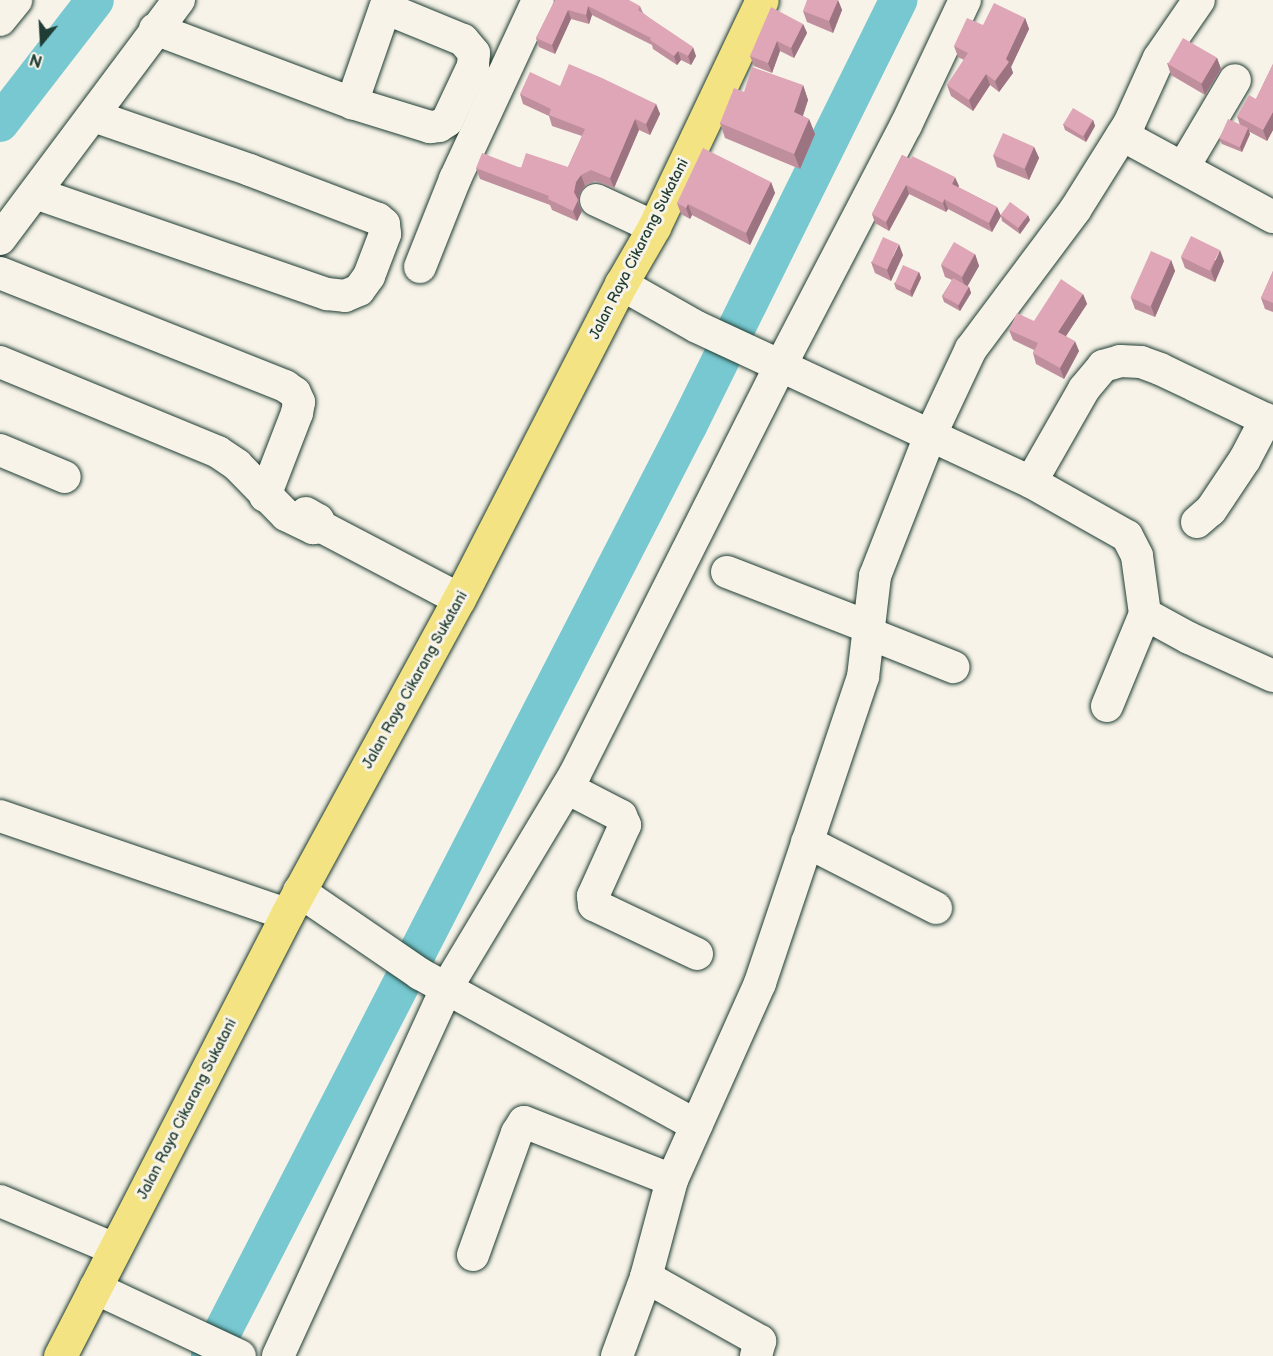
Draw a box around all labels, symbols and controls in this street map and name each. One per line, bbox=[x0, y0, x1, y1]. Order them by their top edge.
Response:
north arrow bbox=[12, 12, 72, 72]
text: N bbox=[28, 49, 45, 70]
street label: Jalan Raya Cikarang Sukatani bbox=[585, 156, 693, 342]
street label: Jalan Raya Cikarang Sukatani bbox=[359, 588, 471, 772]
street label: Jalan Raya Cikarang Sukatani bbox=[133, 1016, 241, 1202]

